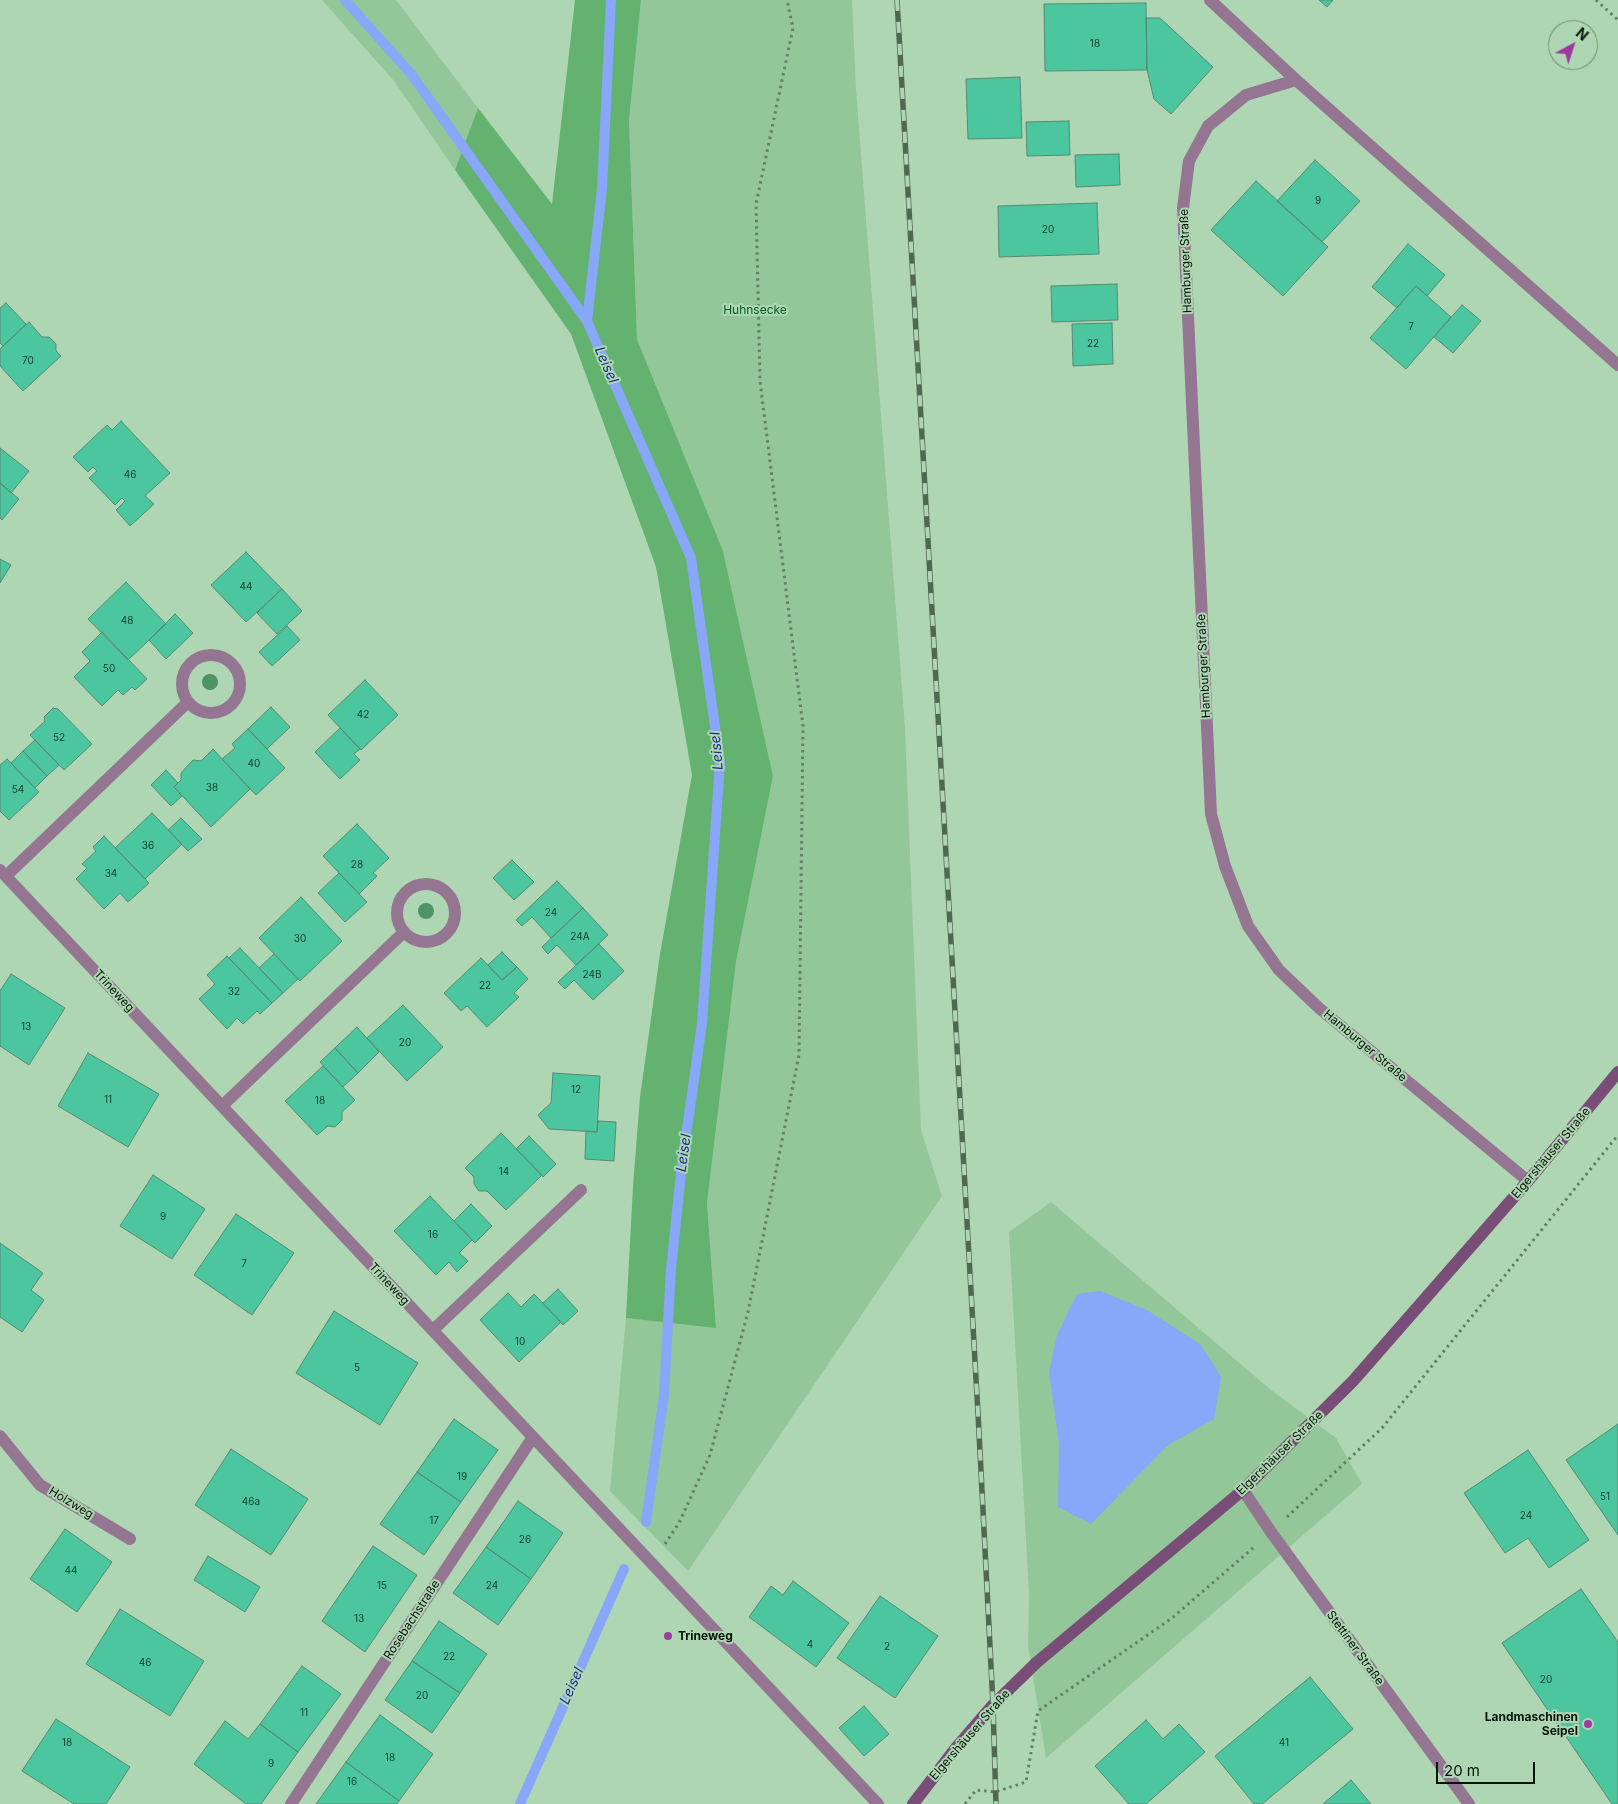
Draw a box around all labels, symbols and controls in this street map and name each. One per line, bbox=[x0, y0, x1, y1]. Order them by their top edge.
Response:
north arrow bbox=[1548, 20, 1598, 70]
text: N bbox=[1573, 24, 1592, 44]
house number: 18 bbox=[1090, 38, 1100, 50]
house number: 9 bbox=[1315, 195, 1321, 207]
street label: Hamburger Straße bbox=[1177, 209, 1195, 313]
house number: 20 bbox=[1042, 224, 1054, 236]
park label: Huhnsecke bbox=[723, 303, 787, 317]
house number: 7 bbox=[1408, 321, 1414, 333]
house number: 22 bbox=[1087, 338, 1099, 350]
water label: Leisel bbox=[591, 344, 621, 386]
house number: 70 bbox=[22, 355, 34, 367]
house number: 46 bbox=[124, 469, 136, 481]
house number: 44 bbox=[240, 581, 252, 593]
street label: Hamburger Straße bbox=[1194, 613, 1214, 719]
house number: 48 bbox=[121, 615, 133, 627]
house number: 50 bbox=[103, 663, 115, 675]
house number: 42 bbox=[357, 709, 369, 721]
water label: Leisel bbox=[707, 731, 727, 771]
house number: 52 bbox=[53, 732, 65, 744]
house number: 40 bbox=[248, 758, 260, 770]
house number: 38 bbox=[206, 782, 218, 794]
house number: 54 bbox=[12, 784, 24, 796]
house number: 36 bbox=[142, 840, 154, 852]
house number: 28 bbox=[351, 859, 363, 871]
house number: 34 bbox=[105, 868, 117, 880]
house number: 24 bbox=[545, 907, 557, 919]
house number: 24A bbox=[570, 931, 590, 943]
house number: 30 bbox=[294, 933, 306, 945]
street label: Trineweg bbox=[91, 967, 137, 1015]
house number: 24B bbox=[583, 969, 601, 981]
house number: 22 bbox=[479, 980, 491, 992]
house number: 32 bbox=[228, 986, 240, 998]
street label: Hamburger Straße bbox=[1320, 1007, 1410, 1085]
house number: 13 bbox=[21, 1021, 31, 1033]
house number: 20 bbox=[399, 1037, 411, 1049]
house number: 12 bbox=[571, 1084, 581, 1096]
house number: 11 bbox=[104, 1094, 112, 1106]
house number: 18 bbox=[315, 1095, 325, 1107]
street label: Elgershäuser Straße bbox=[1509, 1104, 1593, 1202]
water label: Leisel bbox=[673, 1133, 695, 1173]
house number: 14 bbox=[499, 1166, 509, 1178]
house number: 9 bbox=[160, 1211, 166, 1223]
house number: 16 bbox=[428, 1229, 438, 1241]
house number: 7 bbox=[241, 1258, 247, 1270]
street label: Trineweg bbox=[366, 1260, 412, 1308]
house number: 10 bbox=[515, 1336, 525, 1348]
house number: 5 bbox=[354, 1362, 360, 1374]
street label: Elgershäuser Straße bbox=[1234, 1408, 1326, 1498]
house number: 19 bbox=[457, 1471, 467, 1483]
street label: Holzweg bbox=[46, 1484, 96, 1522]
house number: 51 bbox=[1600, 1491, 1610, 1503]
house number: 46a bbox=[242, 1496, 260, 1508]
house number: 24 bbox=[1520, 1510, 1532, 1522]
house number: 17 bbox=[429, 1515, 439, 1527]
house number: 26 bbox=[519, 1534, 531, 1546]
house number: 44 bbox=[65, 1565, 77, 1577]
street label: Rosebachstraße bbox=[381, 1577, 443, 1663]
house number: 15 bbox=[377, 1580, 387, 1592]
house number: 24 bbox=[486, 1580, 498, 1592]
street label: Stettiner Straße bbox=[1323, 1608, 1387, 1688]
house number: 13 bbox=[354, 1613, 364, 1625]
place label: Trineweg bbox=[678, 1629, 733, 1643]
marker: Trineweg bbox=[662, 1630, 674, 1642]
house number: 4 bbox=[807, 1639, 813, 1651]
house number: 2 bbox=[884, 1641, 890, 1653]
house number: 22 bbox=[443, 1651, 455, 1663]
house number: 46 bbox=[139, 1657, 151, 1669]
water label: Leisel bbox=[557, 1665, 587, 1707]
house number: 20 bbox=[1540, 1674, 1552, 1686]
street label: Elgershäuser Straße bbox=[927, 1687, 1013, 1783]
house number: 20 bbox=[416, 1690, 428, 1702]
house number: 11 bbox=[300, 1707, 308, 1719]
place label: Landmaschinen Seipel bbox=[1485, 1710, 1578, 1738]
marker: Landmaschinen Seipel bbox=[1582, 1718, 1594, 1730]
house number: 18 bbox=[62, 1737, 72, 1749]
house number: 41 bbox=[1279, 1737, 1289, 1749]
house number: 18 bbox=[385, 1752, 395, 1764]
scale bar bbox=[1438, 1752, 1537, 1784]
house number: 9 bbox=[268, 1758, 274, 1770]
text: 20 m bbox=[1444, 1761, 1480, 1780]
house number: 16 bbox=[347, 1776, 357, 1788]

